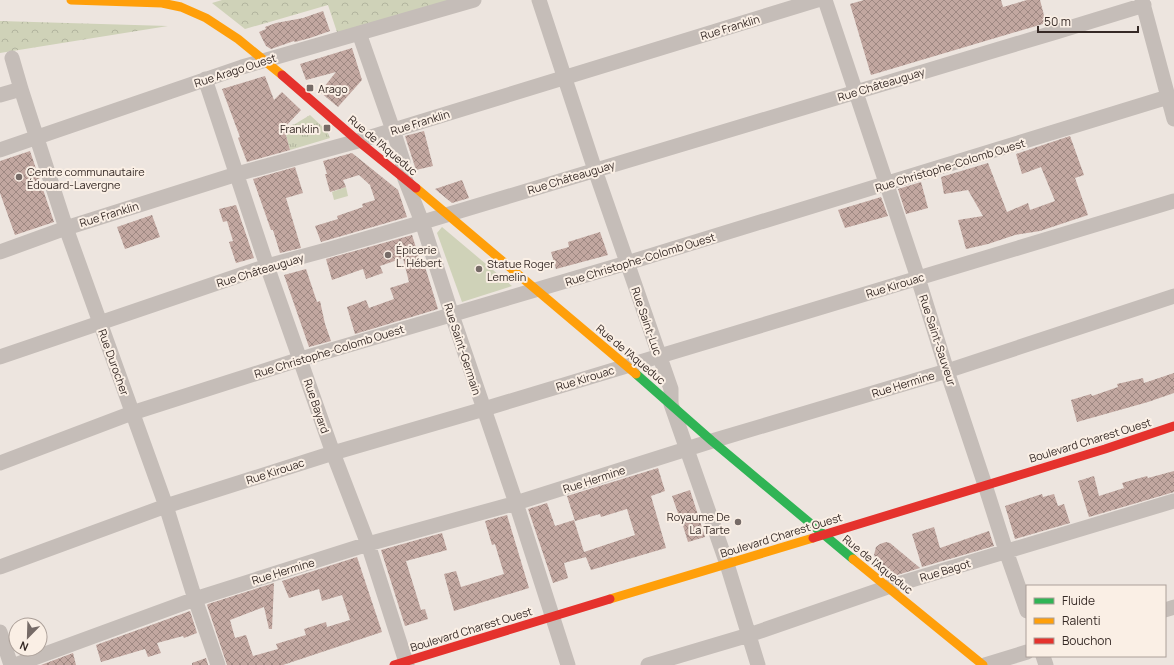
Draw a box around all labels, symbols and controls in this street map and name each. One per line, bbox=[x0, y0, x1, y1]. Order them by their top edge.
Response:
scale bar bbox=[1038, 8, 1138, 34]
street label: Rue Franklin bbox=[699, 11, 761, 43]
text: 50 m bbox=[1044, 13, 1071, 30]
street label: Rue Arago Ouest bbox=[192, 50, 278, 90]
street label: Rue Châteauguay bbox=[836, 64, 927, 104]
place label: Arago bbox=[318, 81, 348, 96]
marker: Arago bbox=[305, 83, 315, 93]
street label: Rue Franklin bbox=[389, 106, 451, 138]
street label: Rue de l'Aqueduc bbox=[345, 112, 421, 178]
place label: Franklin bbox=[280, 121, 319, 136]
marker: Franklin bbox=[322, 123, 332, 133]
street label: Rue Christophe-Colomb Ouest bbox=[873, 135, 1027, 195]
street label: Rue Châteauguay bbox=[526, 157, 617, 197]
place label: Centre communautaire Édouard-Lavergne bbox=[27, 164, 145, 192]
marker: Centre communautaire Édouard-Lavergne bbox=[14, 172, 24, 182]
street label: Rue Franklin bbox=[78, 198, 140, 230]
street label: Rue Christophe-Colomb Ouest bbox=[563, 229, 717, 289]
place label: Épicerie L. Hébert bbox=[396, 242, 442, 270]
street label: Rue Châteauguay bbox=[215, 250, 306, 290]
marker: Épicerie L. Hébert bbox=[383, 250, 393, 260]
place label: Statue Roger Lemelin bbox=[487, 256, 554, 284]
marker: Statue Roger Lemelin bbox=[474, 264, 484, 274]
street label: Rue Kirouac bbox=[864, 269, 926, 301]
street label: Rue Saint-Luc bbox=[628, 285, 666, 357]
street label: Rue Saint-Sauveur bbox=[916, 293, 960, 387]
street label: Rue Saint-Germain bbox=[441, 301, 485, 397]
street label: Rue Christophe-Colomb Ouest bbox=[252, 321, 406, 381]
street label: Rue de l'Aqueduc bbox=[593, 321, 669, 387]
street label: Rue Durocher bbox=[95, 327, 133, 397]
street label: Rue Kirouac bbox=[554, 362, 616, 394]
street label: Rue Hermine bbox=[870, 367, 937, 401]
street label: Rue Bayard bbox=[301, 377, 333, 435]
street label: Boulevard Charest Ouest bbox=[1027, 414, 1153, 466]
street label: Rue Kirouac bbox=[244, 455, 306, 487]
street label: Rue Hermine bbox=[561, 462, 628, 496]
place label: Royaume De La Tarte bbox=[667, 509, 731, 537]
street label: Boulevard Charest Ouest bbox=[718, 509, 844, 561]
marker: Royaume De La Tarte bbox=[733, 517, 743, 527]
street label: Rue de l'Aqueduc bbox=[840, 531, 916, 597]
street label: Rue Hermine bbox=[250, 554, 317, 588]
street label: Rue Bagot bbox=[918, 555, 972, 585]
legend bbox=[1026, 585, 1166, 657]
text: Fluide bbox=[1062, 592, 1095, 609]
street label: Boulevard Charest Ouest bbox=[408, 603, 534, 655]
text: Ralenti bbox=[1062, 612, 1101, 629]
north arrow bbox=[8, 617, 48, 657]
text: Bouchon bbox=[1062, 632, 1112, 649]
text: N bbox=[17, 638, 30, 655]

